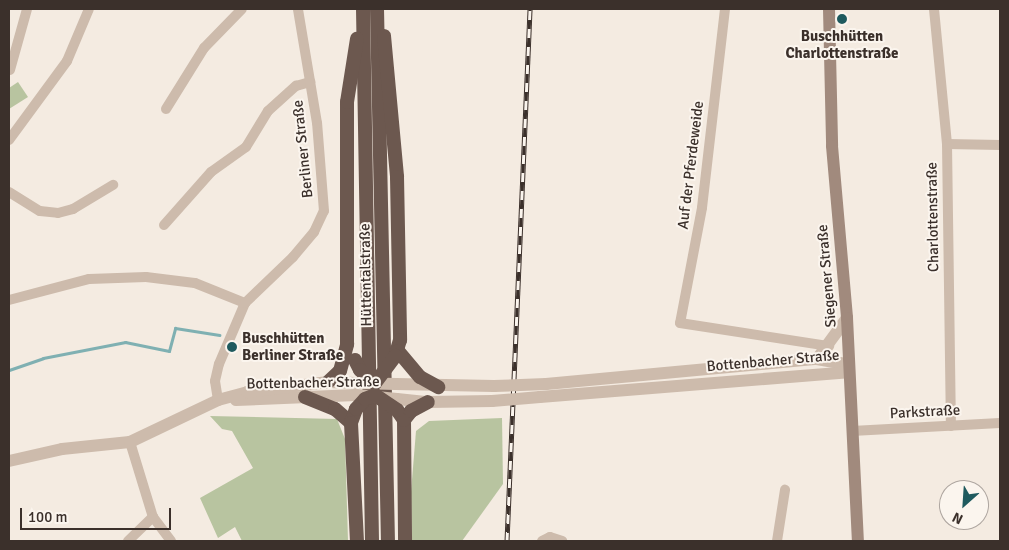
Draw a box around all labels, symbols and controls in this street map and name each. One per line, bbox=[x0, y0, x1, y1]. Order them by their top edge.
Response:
marker: Buschhütten Charlottenstraße bbox=[836, 13, 848, 25]
place label: Buschhütten Charlottenstraße bbox=[785, 27, 899, 62]
street label: Berliner Straße bbox=[289, 99, 317, 199]
street label: Auf der Pferdeweide bbox=[674, 100, 708, 230]
street label: Charlottenstraße bbox=[923, 162, 943, 272]
street label: Hüttentalstraße bbox=[356, 223, 376, 327]
street label: Siegener Straße bbox=[814, 224, 840, 328]
place label: Buschhütten Berliner Straße bbox=[242, 329, 343, 364]
marker: Buschhütten Berliner Straße bbox=[226, 341, 238, 353]
street label: Bottenbacher Straße bbox=[706, 346, 840, 376]
street label: Bottenbacher Straße bbox=[246, 373, 380, 393]
street label: Parkstraße bbox=[889, 401, 961, 423]
north arrow bbox=[939, 480, 989, 530]
scale bar bbox=[22, 498, 174, 530]
text: 100 m bbox=[28, 508, 68, 526]
text: N bbox=[950, 508, 966, 528]

